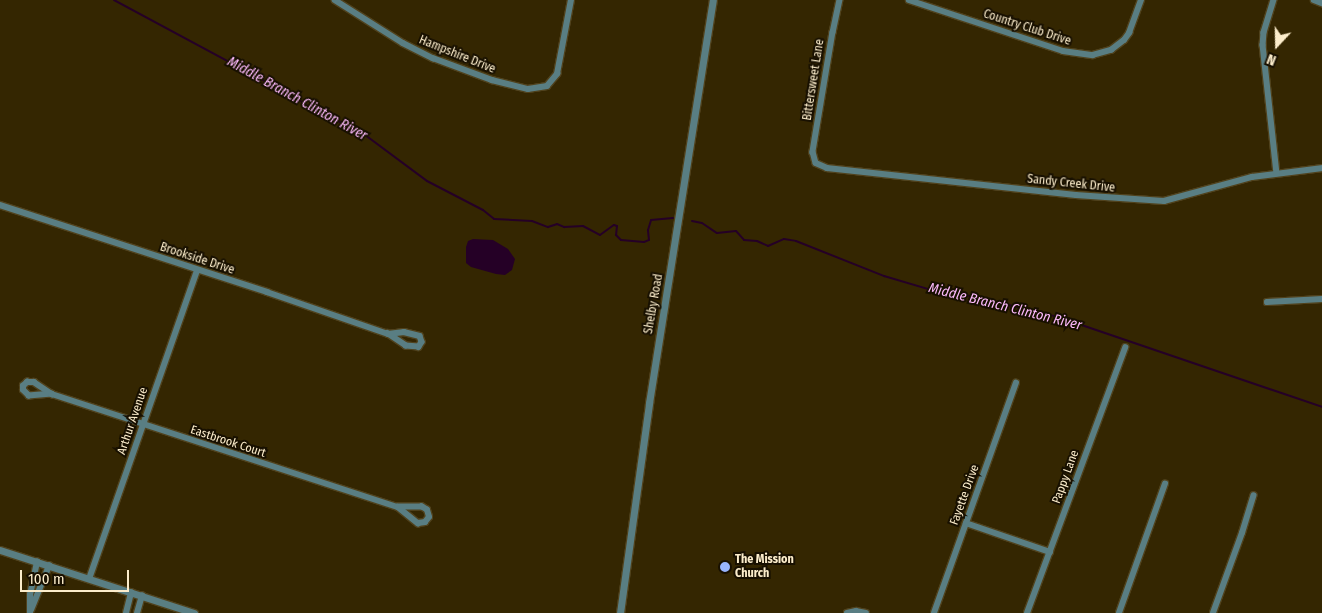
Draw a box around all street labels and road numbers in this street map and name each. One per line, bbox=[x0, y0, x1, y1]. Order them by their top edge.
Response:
street label: Country Club Drive bbox=[981, 7, 1073, 49]
street label: Hampshire Drive bbox=[417, 33, 497, 77]
street label: Bittersweet Lane bbox=[800, 38, 828, 122]
street label: Sandy Creek Drive bbox=[1026, 172, 1116, 196]
street label: Brookside Drive bbox=[158, 240, 236, 278]
street label: Shelby Road bbox=[642, 273, 666, 335]
street label: Arthur Avenue bbox=[115, 386, 151, 456]
street label: Eastbrook Court bbox=[189, 423, 267, 461]
street label: Pappy Lane bbox=[1050, 448, 1082, 506]
street label: Fayette Drive bbox=[947, 463, 983, 527]

